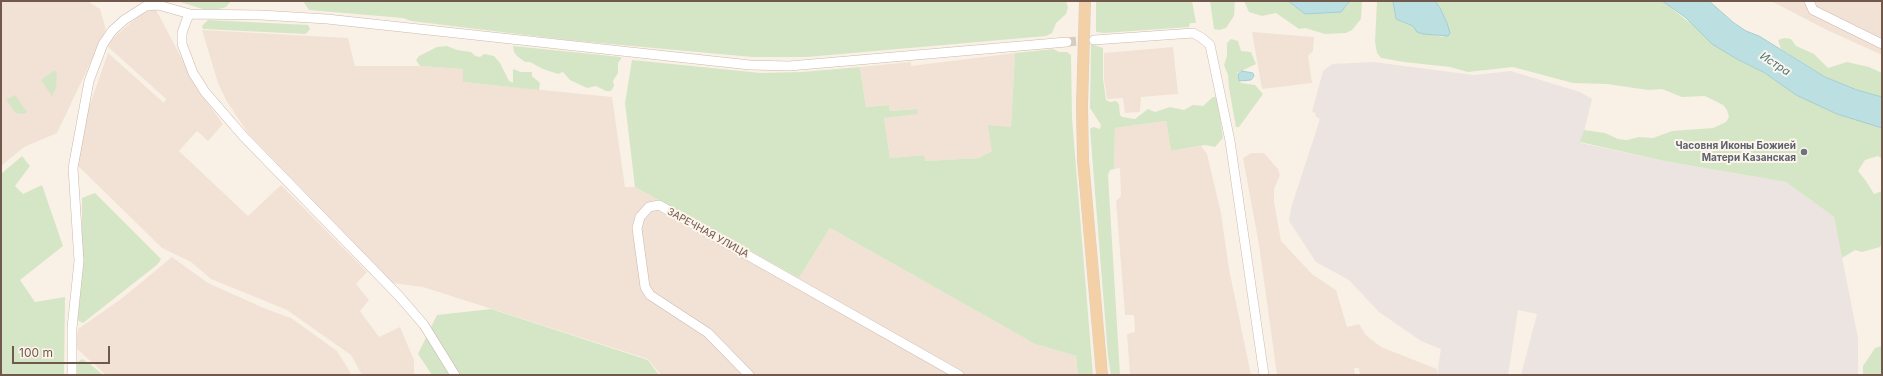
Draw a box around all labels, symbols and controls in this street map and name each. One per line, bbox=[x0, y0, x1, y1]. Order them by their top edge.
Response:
water label: Истра bbox=[1757, 49, 1793, 79]
place label: Часовня Иконы Божией Матери Казанская bbox=[1675, 140, 1796, 164]
marker: Часовня Иконы Божией Матери Казанская bbox=[1799, 147, 1809, 157]
street label: ЗАРЕЧНАЯ УЛИЦА bbox=[665, 206, 751, 260]
scale bar bbox=[14, 338, 112, 364]
text: 100 m bbox=[19, 345, 53, 360]

